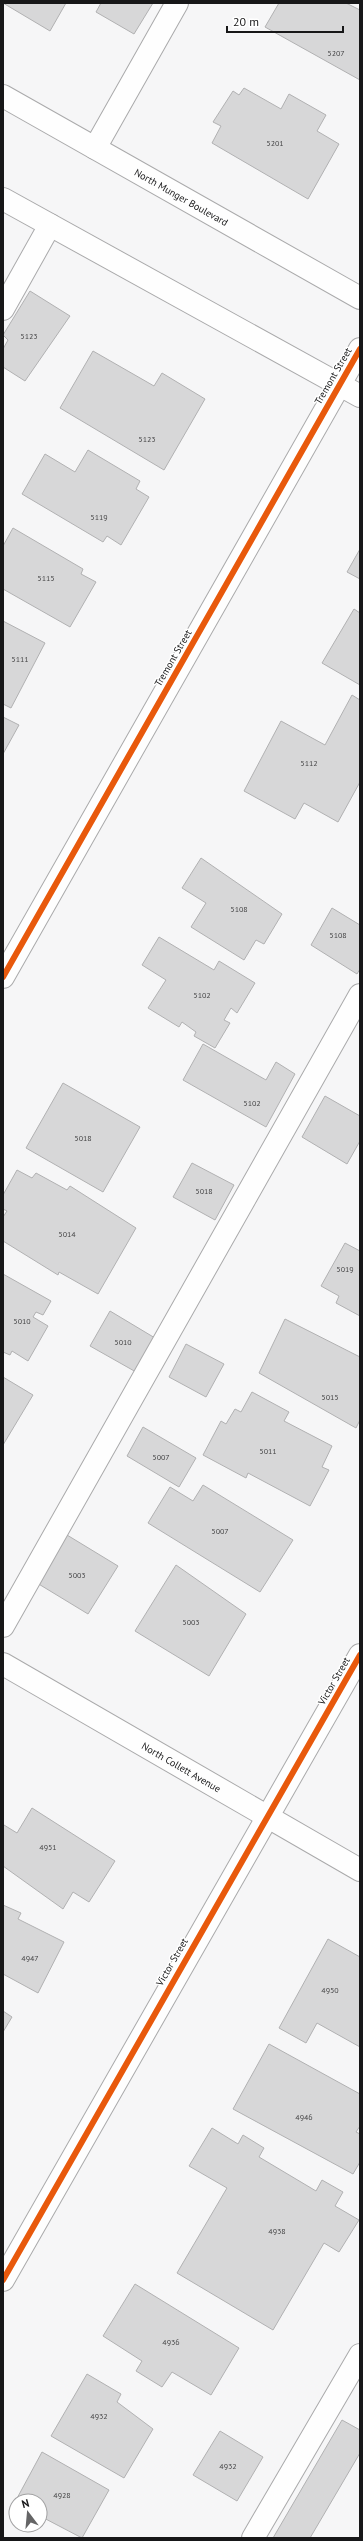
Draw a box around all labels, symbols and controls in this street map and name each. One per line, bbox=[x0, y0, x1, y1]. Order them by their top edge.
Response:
scale bar bbox=[227, 8, 343, 34]
text: 20 m bbox=[233, 14, 259, 29]
house number: 5207 bbox=[327, 48, 345, 58]
house number: 5201 bbox=[266, 138, 284, 148]
street label: North Munger Boulevard bbox=[132, 165, 231, 229]
house number: 5123 bbox=[20, 331, 38, 341]
street label: Tremont Street bbox=[311, 345, 355, 407]
house number: 5123 bbox=[138, 434, 156, 444]
house number: 5119 bbox=[90, 512, 108, 522]
house number: 5115 bbox=[37, 573, 55, 583]
street label: Tremont Street bbox=[151, 627, 195, 689]
house number: 5111 bbox=[11, 654, 29, 664]
house number: 5112 bbox=[300, 758, 318, 768]
house number: 5108 bbox=[230, 904, 248, 914]
house number: 5108 bbox=[329, 930, 347, 940]
house number: 5102 bbox=[193, 990, 211, 1000]
house number: 5102 bbox=[243, 1098, 261, 1108]
house number: 5018 bbox=[74, 1133, 92, 1143]
house number: 5018 bbox=[195, 1186, 213, 1196]
house number: 5014 bbox=[58, 1229, 76, 1239]
house number: 5019 bbox=[336, 1264, 354, 1274]
house number: 5010 bbox=[13, 1316, 31, 1326]
house number: 5010 bbox=[114, 1337, 132, 1347]
house number: 5015 bbox=[321, 1392, 339, 1402]
house number: 5011 bbox=[259, 1446, 277, 1456]
house number: 5007 bbox=[152, 1452, 170, 1462]
house number: 5007 bbox=[211, 1526, 229, 1536]
house number: 5003 bbox=[68, 1570, 86, 1580]
house number: 5003 bbox=[182, 1617, 200, 1627]
street label: Victor Street bbox=[315, 1654, 353, 1708]
street label: North Collett Avenue bbox=[139, 1739, 223, 1795]
house number: 4951 bbox=[39, 1842, 57, 1852]
street label: Victor Street bbox=[153, 1935, 191, 1989]
house number: 4947 bbox=[21, 1953, 39, 1963]
house number: 4950 bbox=[321, 1985, 339, 1995]
house number: 4946 bbox=[295, 2112, 313, 2122]
house number: 4938 bbox=[268, 2226, 286, 2236]
house number: 4936 bbox=[162, 2337, 180, 2347]
house number: 4932 bbox=[90, 2411, 108, 2421]
house number: 4932 bbox=[219, 2461, 237, 2471]
house number: 4928 bbox=[53, 2490, 71, 2500]
north arrow bbox=[8, 2493, 48, 2533]
text: N bbox=[20, 2496, 31, 2511]

